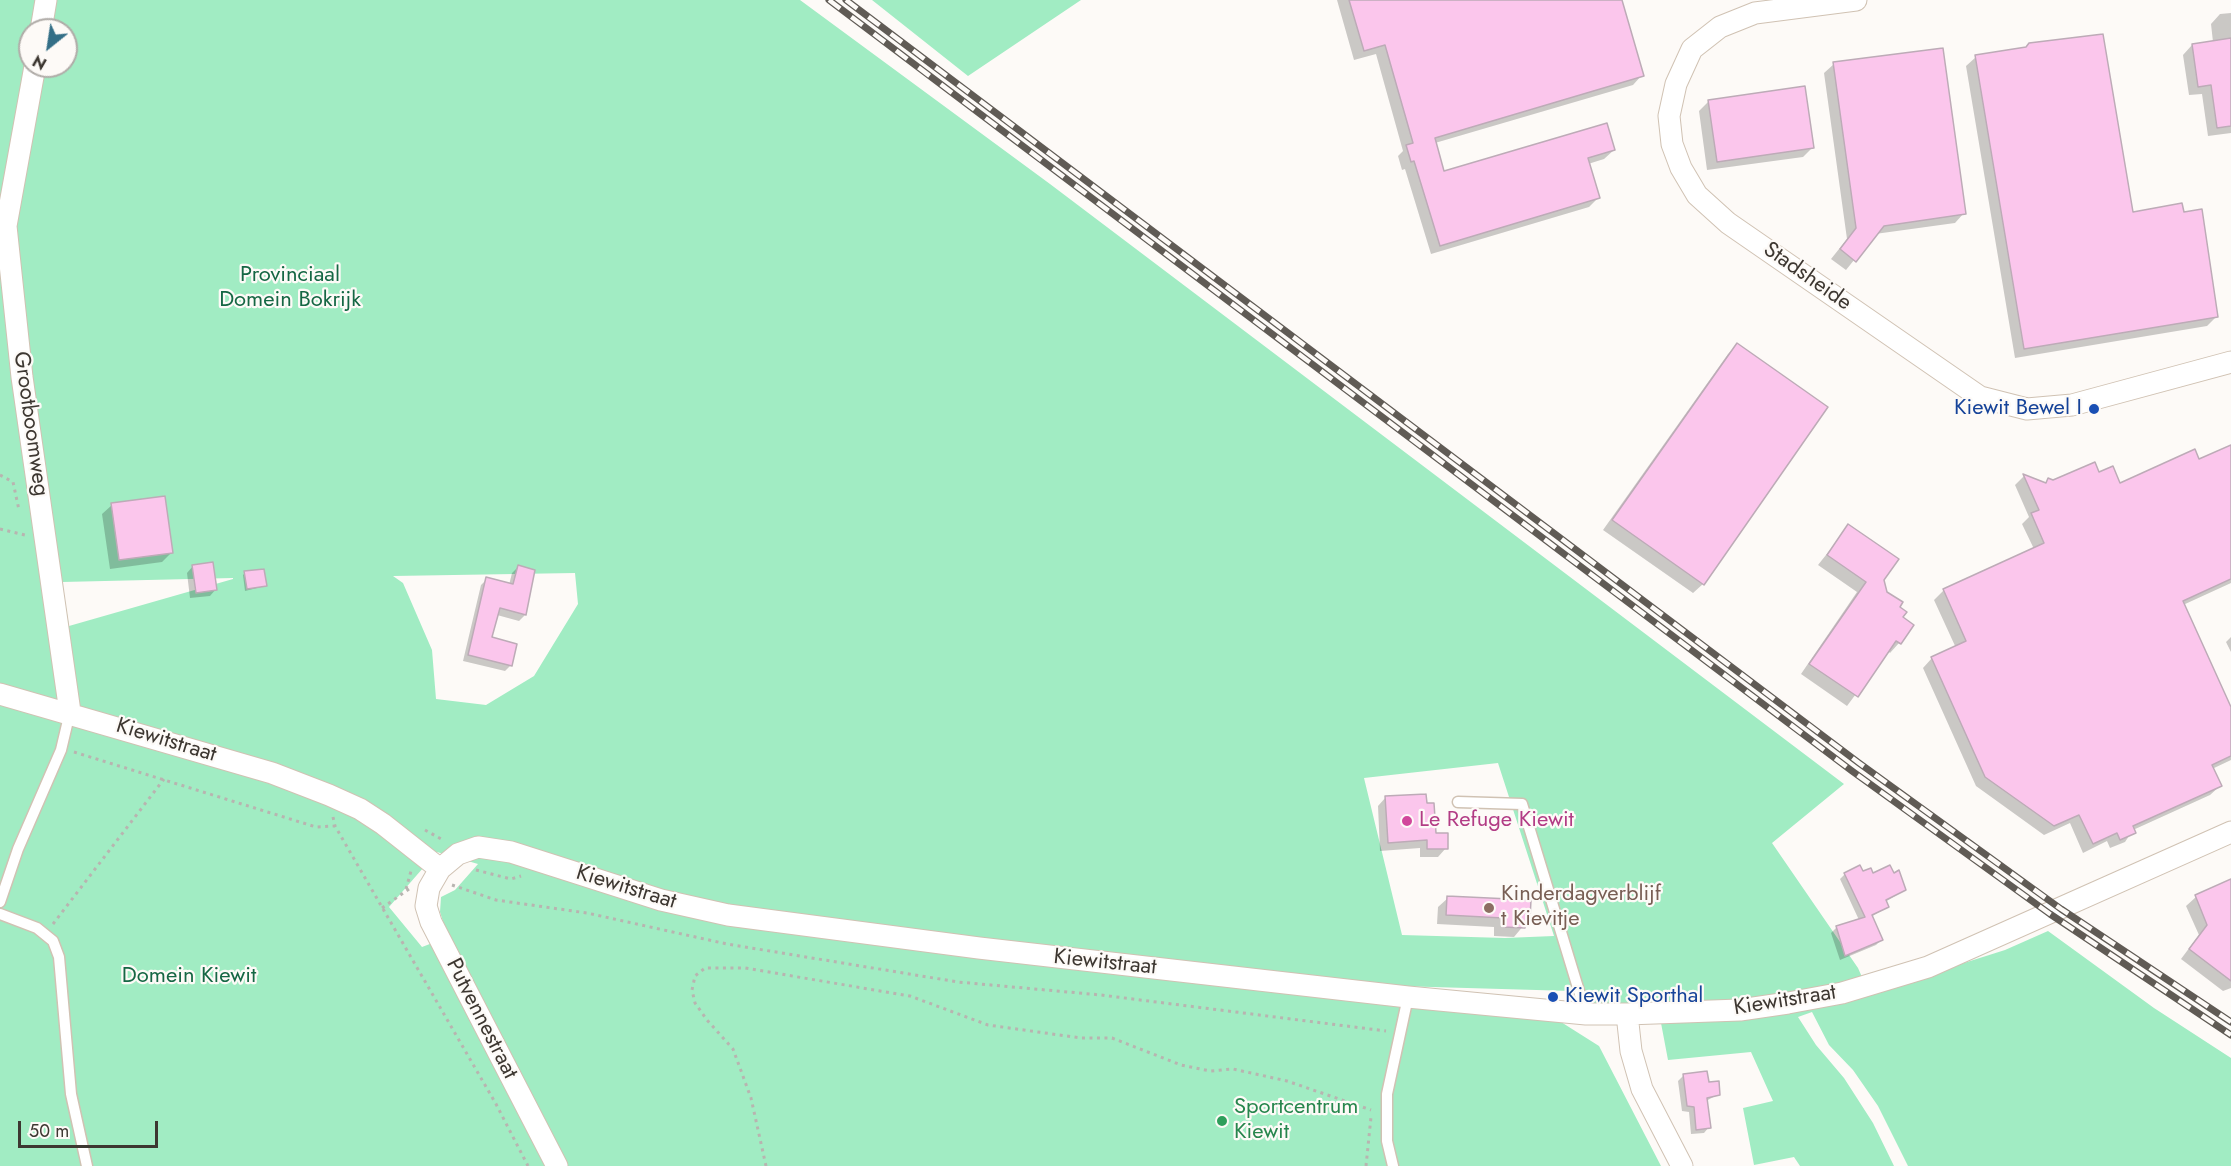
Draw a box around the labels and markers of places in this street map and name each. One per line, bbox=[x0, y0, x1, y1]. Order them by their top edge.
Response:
place label: Kiewit Bewel I bbox=[1954, 396, 2082, 422]
marker: Kiewit Bewel I bbox=[2087, 402, 2101, 416]
place label: Le Refuge Kiewit bbox=[1419, 808, 1574, 834]
marker: Le Refuge Kiewit bbox=[1400, 814, 1414, 828]
place label: Kinderdagverblijf t Kievitje bbox=[1501, 882, 1661, 933]
marker: Kinderdagverblijf t Kievitje bbox=[1482, 901, 1496, 915]
place label: Kiewit Sporthal bbox=[1565, 984, 1703, 1010]
marker: Kiewit Sporthal bbox=[1546, 990, 1560, 1004]
place label: Sportcentrum Kiewit bbox=[1234, 1095, 1358, 1146]
marker: Sportcentrum Kiewit bbox=[1215, 1114, 1229, 1128]

